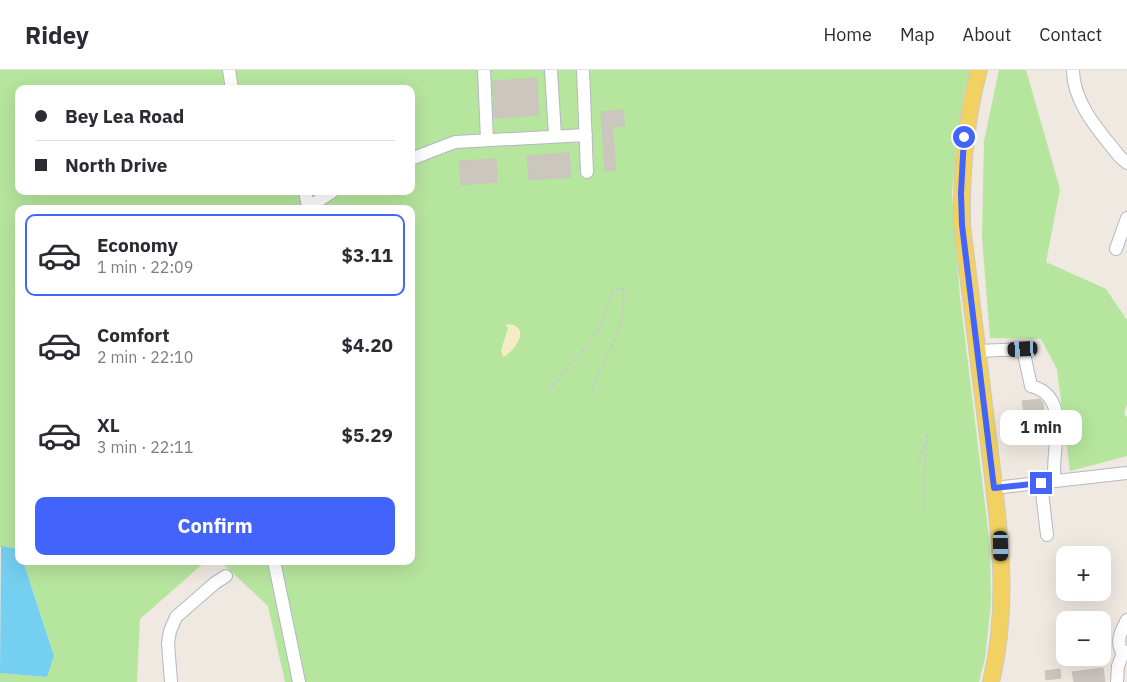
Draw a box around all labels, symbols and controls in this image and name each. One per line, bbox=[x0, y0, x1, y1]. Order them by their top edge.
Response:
text: Ridey bbox=[25, 19, 89, 51]
text: Home bbox=[824, 23, 872, 46]
text: Map bbox=[900, 23, 935, 46]
text: About bbox=[963, 23, 1011, 46]
text: Contact bbox=[1039, 23, 1102, 46]
text: Bey Lea Road bbox=[65, 104, 184, 128]
route start bbox=[953, 126, 975, 148]
text: North Drive bbox=[65, 153, 167, 177]
icon: car bbox=[37, 233, 82, 278]
text: Economy bbox=[97, 233, 178, 257]
text: $3.11 bbox=[341, 243, 393, 267]
text: 1 min · 22:09 bbox=[97, 257, 193, 277]
icon: car bbox=[37, 323, 82, 368]
text: Comfort bbox=[97, 323, 170, 347]
text: $4.20 bbox=[341, 333, 393, 357]
car bbox=[1007, 341, 1038, 357]
text: 2 min · 22:10 bbox=[97, 347, 193, 367]
callout: 1 min bbox=[1000, 410, 1082, 446]
icon: car bbox=[37, 413, 82, 458]
text: XL bbox=[97, 413, 120, 437]
text: 1 min bbox=[1020, 417, 1062, 437]
text: $5.29 bbox=[341, 423, 393, 447]
text: 3 min · 22:11 bbox=[97, 437, 193, 457]
route end bbox=[1030, 472, 1052, 494]
button: Confirm bbox=[35, 497, 395, 555]
car bbox=[993, 531, 1008, 561]
map controls bbox=[1056, 546, 1111, 666]
button: + bbox=[1056, 546, 1111, 601]
button: − bbox=[1056, 611, 1111, 666]

